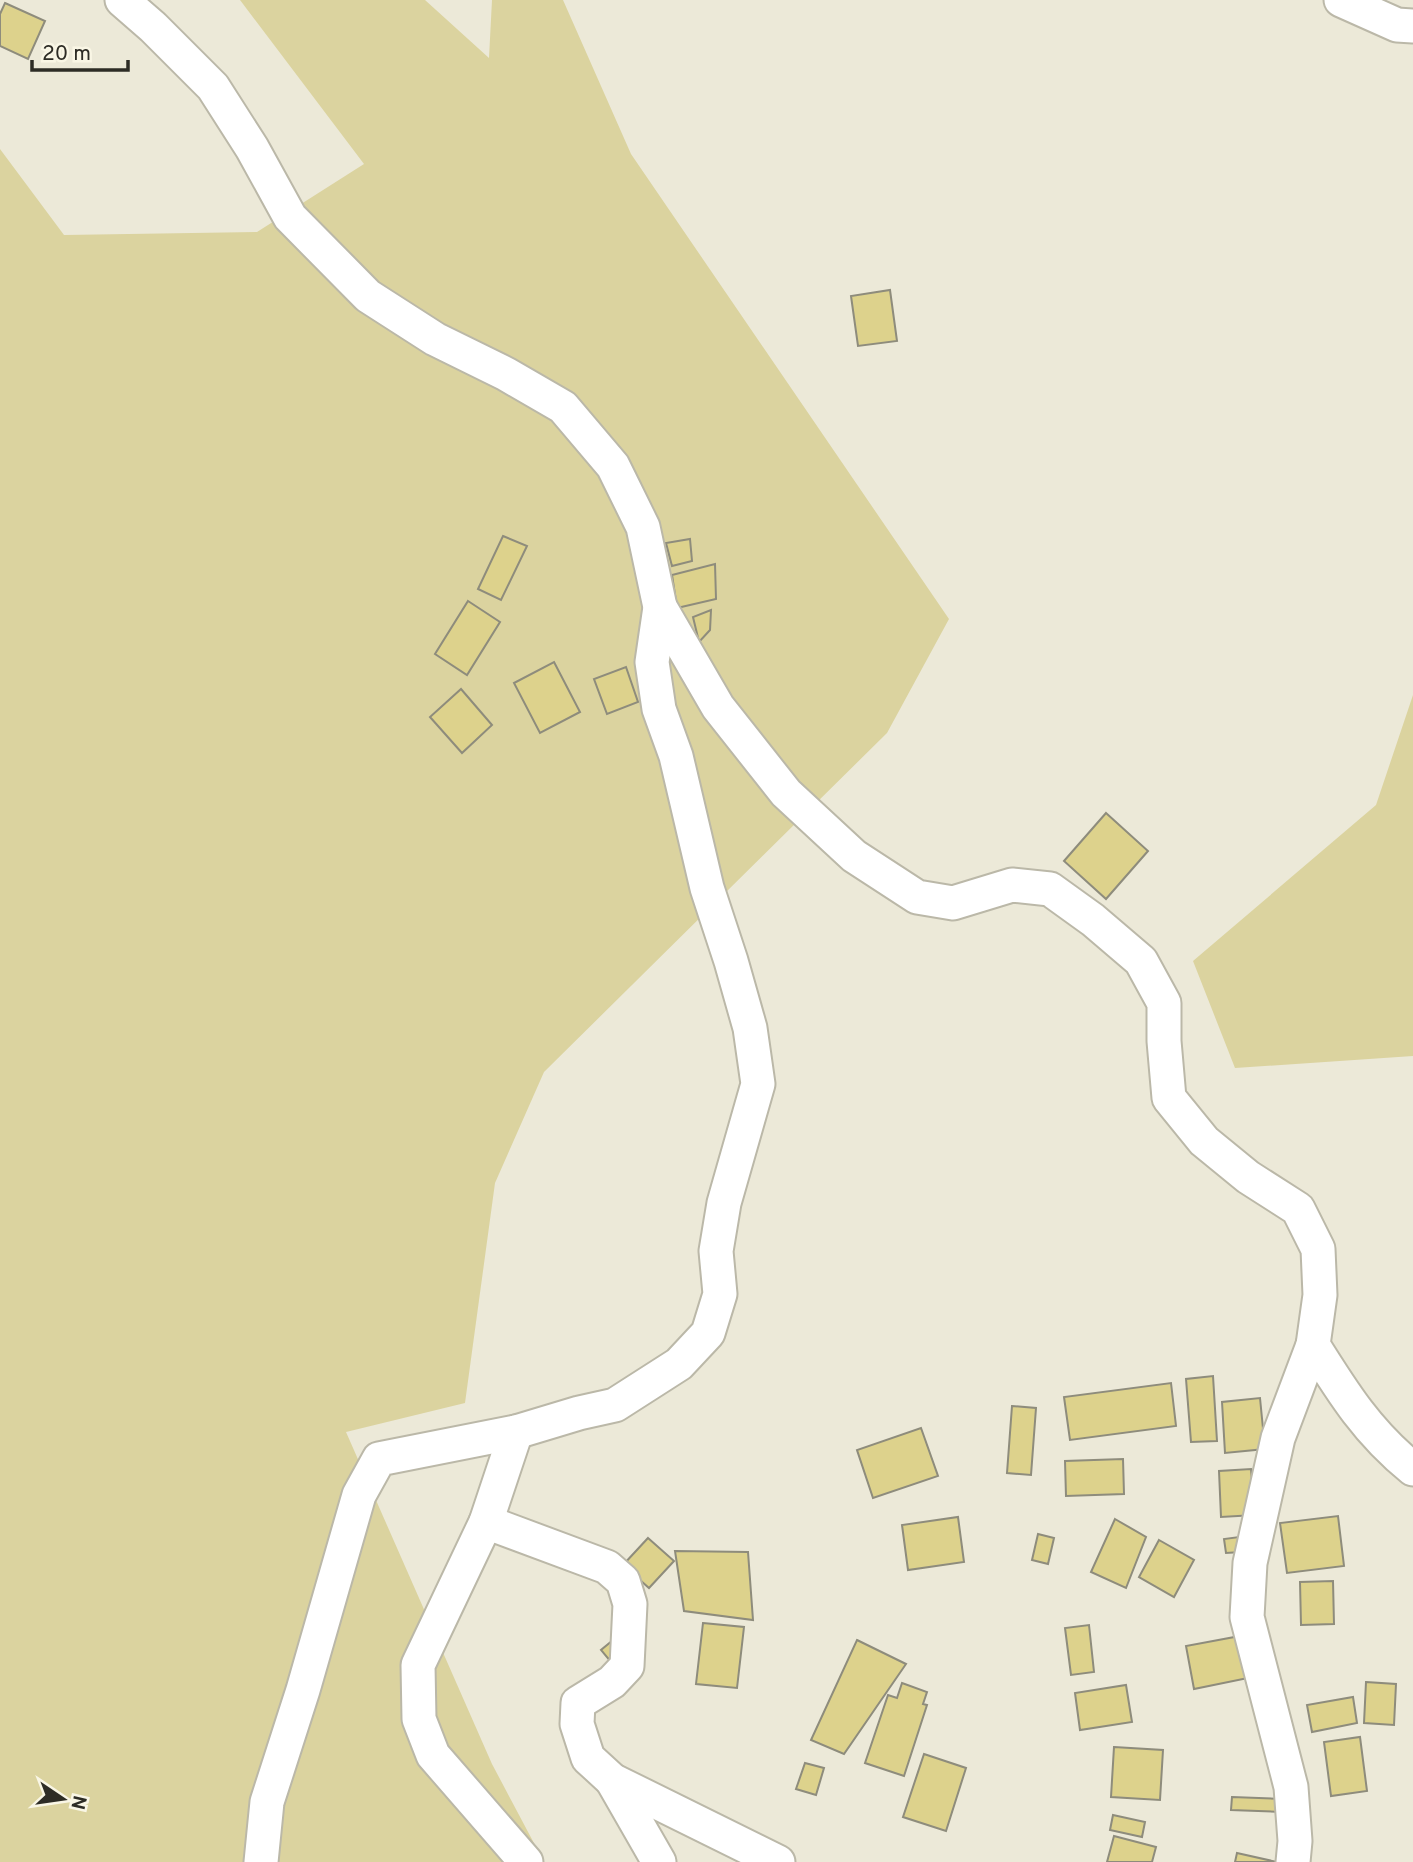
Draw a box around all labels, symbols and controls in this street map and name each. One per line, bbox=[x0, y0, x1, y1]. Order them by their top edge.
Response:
scale bar bbox=[32, 28, 128, 72]
text: 20 m bbox=[42, 41, 91, 68]
north arrow bbox=[28, 1764, 98, 1834]
text: N bbox=[64, 1793, 91, 1812]

